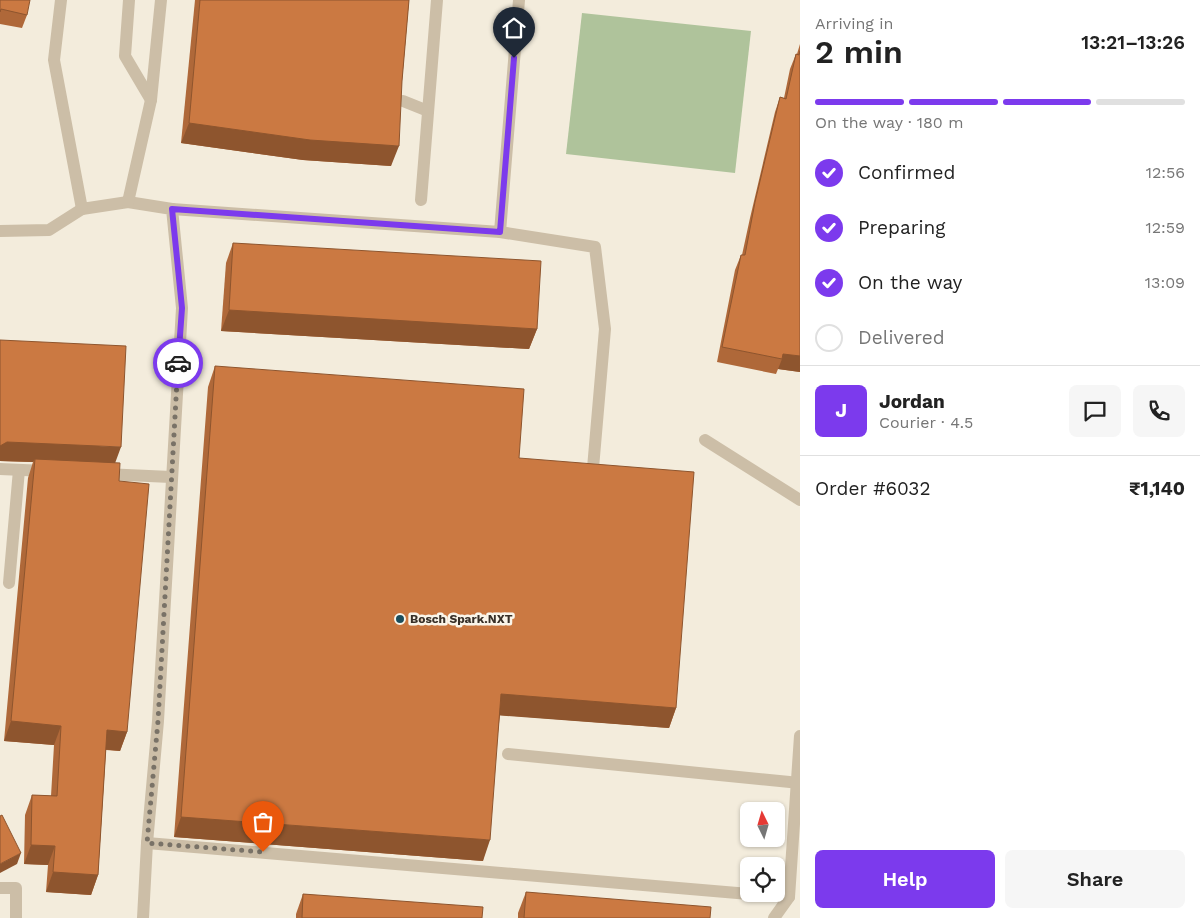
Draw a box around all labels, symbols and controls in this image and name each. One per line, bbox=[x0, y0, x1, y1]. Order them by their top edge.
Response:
pin bbox=[493, 7, 535, 58]
icon: home bbox=[500, 14, 528, 42]
text: Arriving in bbox=[815, 14, 893, 33]
text: 13:21–13:26 bbox=[1081, 31, 1185, 54]
text: 2 min bbox=[815, 33, 903, 71]
text: On the way · 180 m bbox=[815, 113, 963, 132]
icon: check bbox=[815, 159, 843, 187]
text: Confirmed bbox=[858, 161, 955, 184]
text: 12:56 bbox=[1146, 163, 1185, 182]
icon: check bbox=[815, 214, 843, 242]
text: Preparing bbox=[858, 216, 945, 239]
text: 12:59 bbox=[1146, 218, 1185, 237]
icon: check bbox=[815, 269, 843, 297]
text: On the way bbox=[858, 271, 962, 294]
text: 13:09 bbox=[1145, 273, 1185, 292]
text: Delivered bbox=[858, 326, 945, 349]
courier bbox=[153, 338, 203, 388]
icon: car bbox=[164, 349, 192, 377]
button: chat bbox=[1069, 385, 1121, 437]
button: phone bbox=[1133, 385, 1185, 437]
text: Jordan bbox=[879, 390, 945, 413]
text: J bbox=[835, 399, 847, 422]
text: Courier · 4.5 bbox=[879, 413, 973, 432]
text: Order #6032 bbox=[815, 477, 931, 500]
text: ₹1,140 bbox=[1129, 477, 1185, 500]
place label: Bosch Spark.NXT bbox=[410, 612, 513, 626]
marker: Bosch Spark.NXT bbox=[394, 613, 406, 625]
pin bbox=[242, 801, 284, 852]
north arrow bbox=[740, 802, 785, 848]
map controls bbox=[740, 802, 785, 902]
icon: bag bbox=[249, 808, 277, 836]
button: Help bbox=[815, 850, 995, 908]
button: Share bbox=[1005, 850, 1185, 908]
button: locate bbox=[740, 857, 785, 902]

